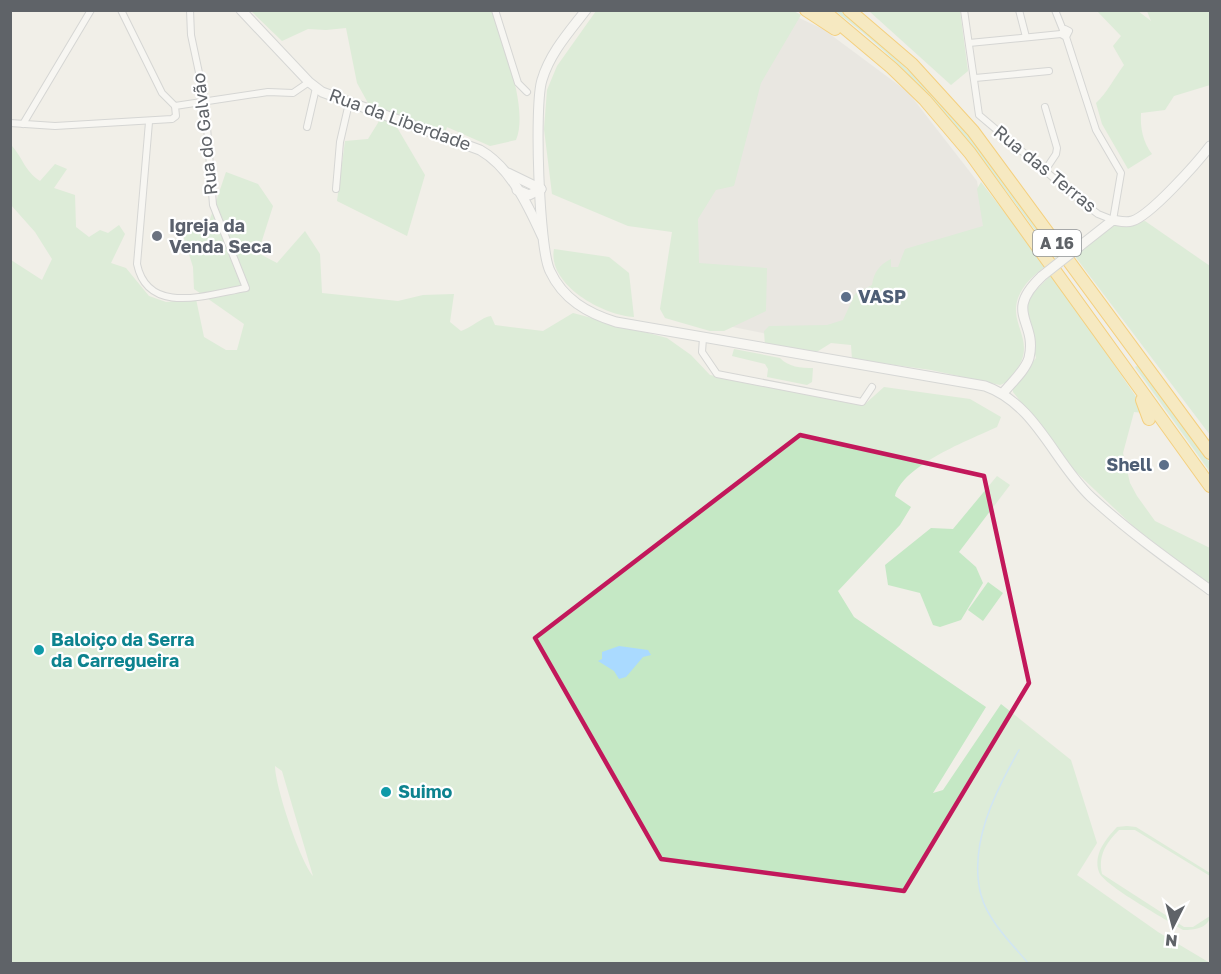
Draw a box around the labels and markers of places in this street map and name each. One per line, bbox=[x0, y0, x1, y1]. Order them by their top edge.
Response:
place label: Igreja da Venda Seca bbox=[169, 214, 272, 257]
marker: Igreja da Venda Seca bbox=[150, 229, 164, 243]
place label: VASP bbox=[858, 285, 906, 307]
marker: VASP bbox=[839, 290, 853, 304]
place label: Shell bbox=[1106, 453, 1152, 475]
marker: Shell bbox=[1157, 458, 1171, 472]
place label: Baloiço da Serra da Carregueira bbox=[51, 628, 194, 671]
marker: Baloiço da Serra da Carregueira bbox=[32, 643, 46, 657]
place label: Suimo bbox=[398, 780, 452, 802]
marker: Suimo bbox=[379, 785, 393, 799]

